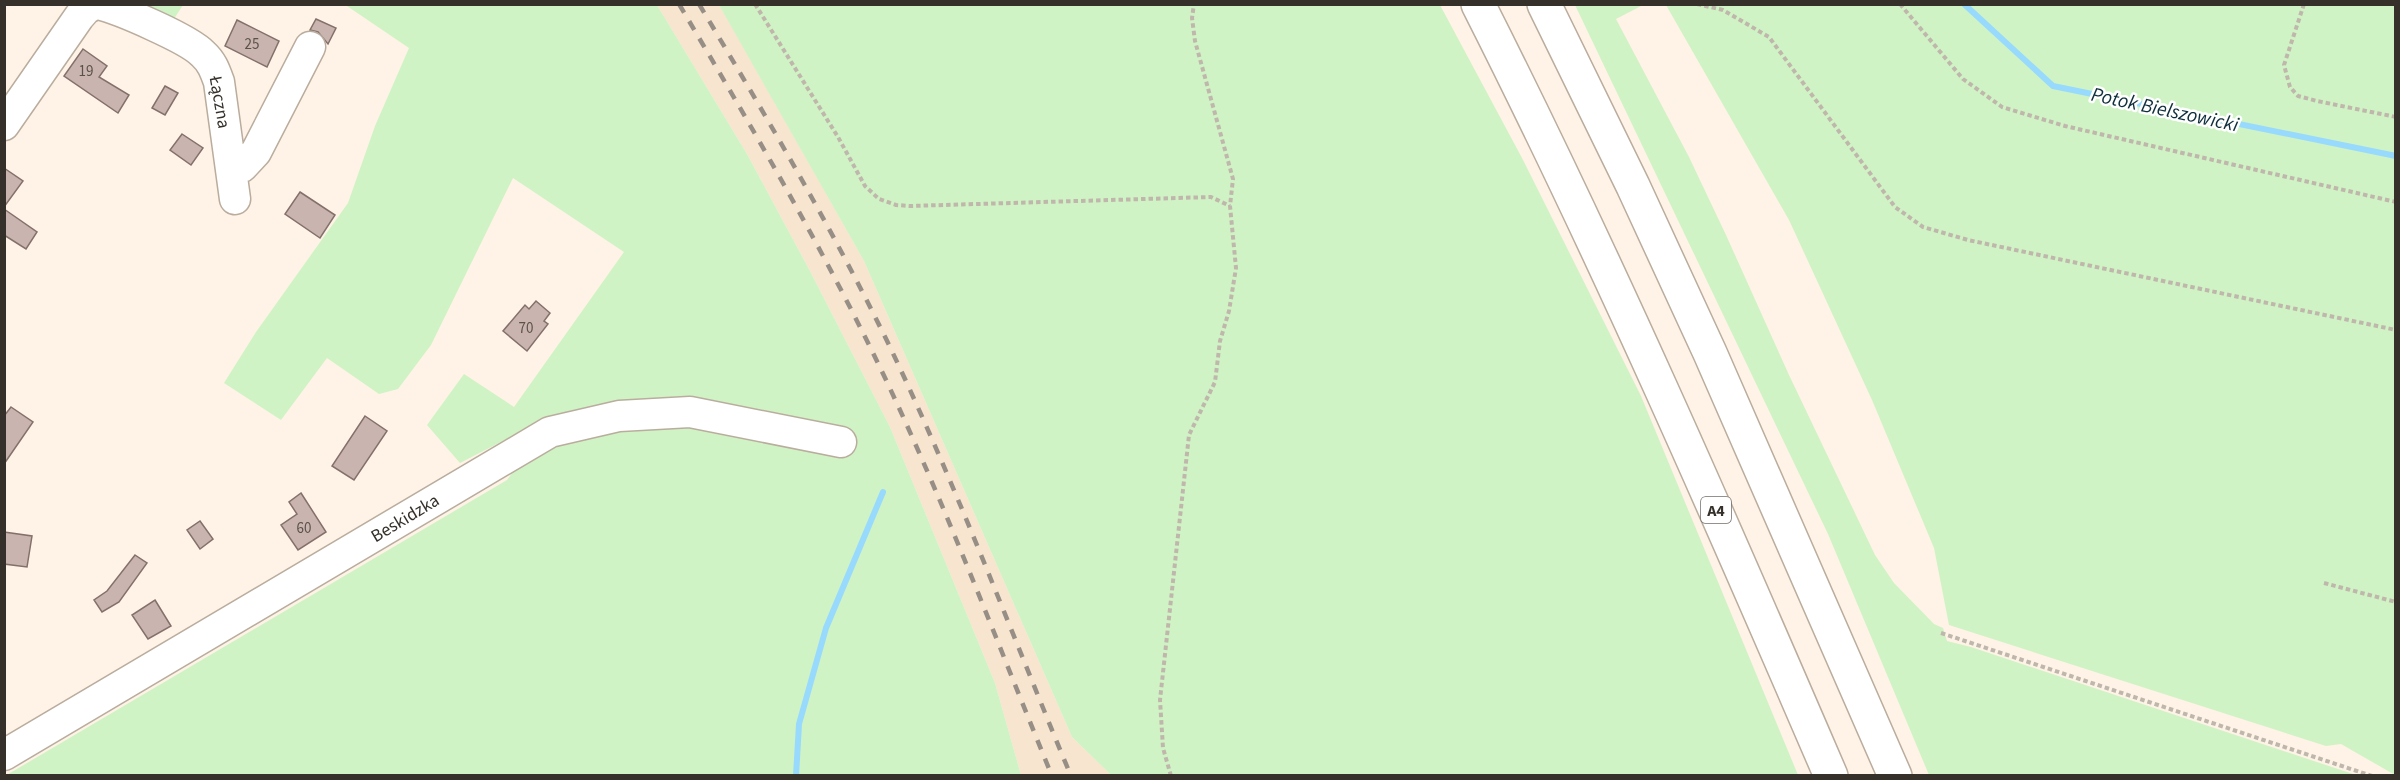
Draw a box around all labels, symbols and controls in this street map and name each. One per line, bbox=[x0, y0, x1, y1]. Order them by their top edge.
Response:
house number: 25 bbox=[245, 34, 259, 55]
house number: 19 bbox=[79, 61, 93, 82]
street label: Łączna bbox=[202, 73, 236, 130]
water label: Potok Bielszowicki bbox=[2089, 81, 2241, 139]
house number: 70 bbox=[519, 318, 533, 339]
street label: Beskidzka bbox=[366, 488, 444, 549]
road number: A4 bbox=[1701, 497, 1731, 523]
house number: 60 bbox=[297, 518, 311, 539]

